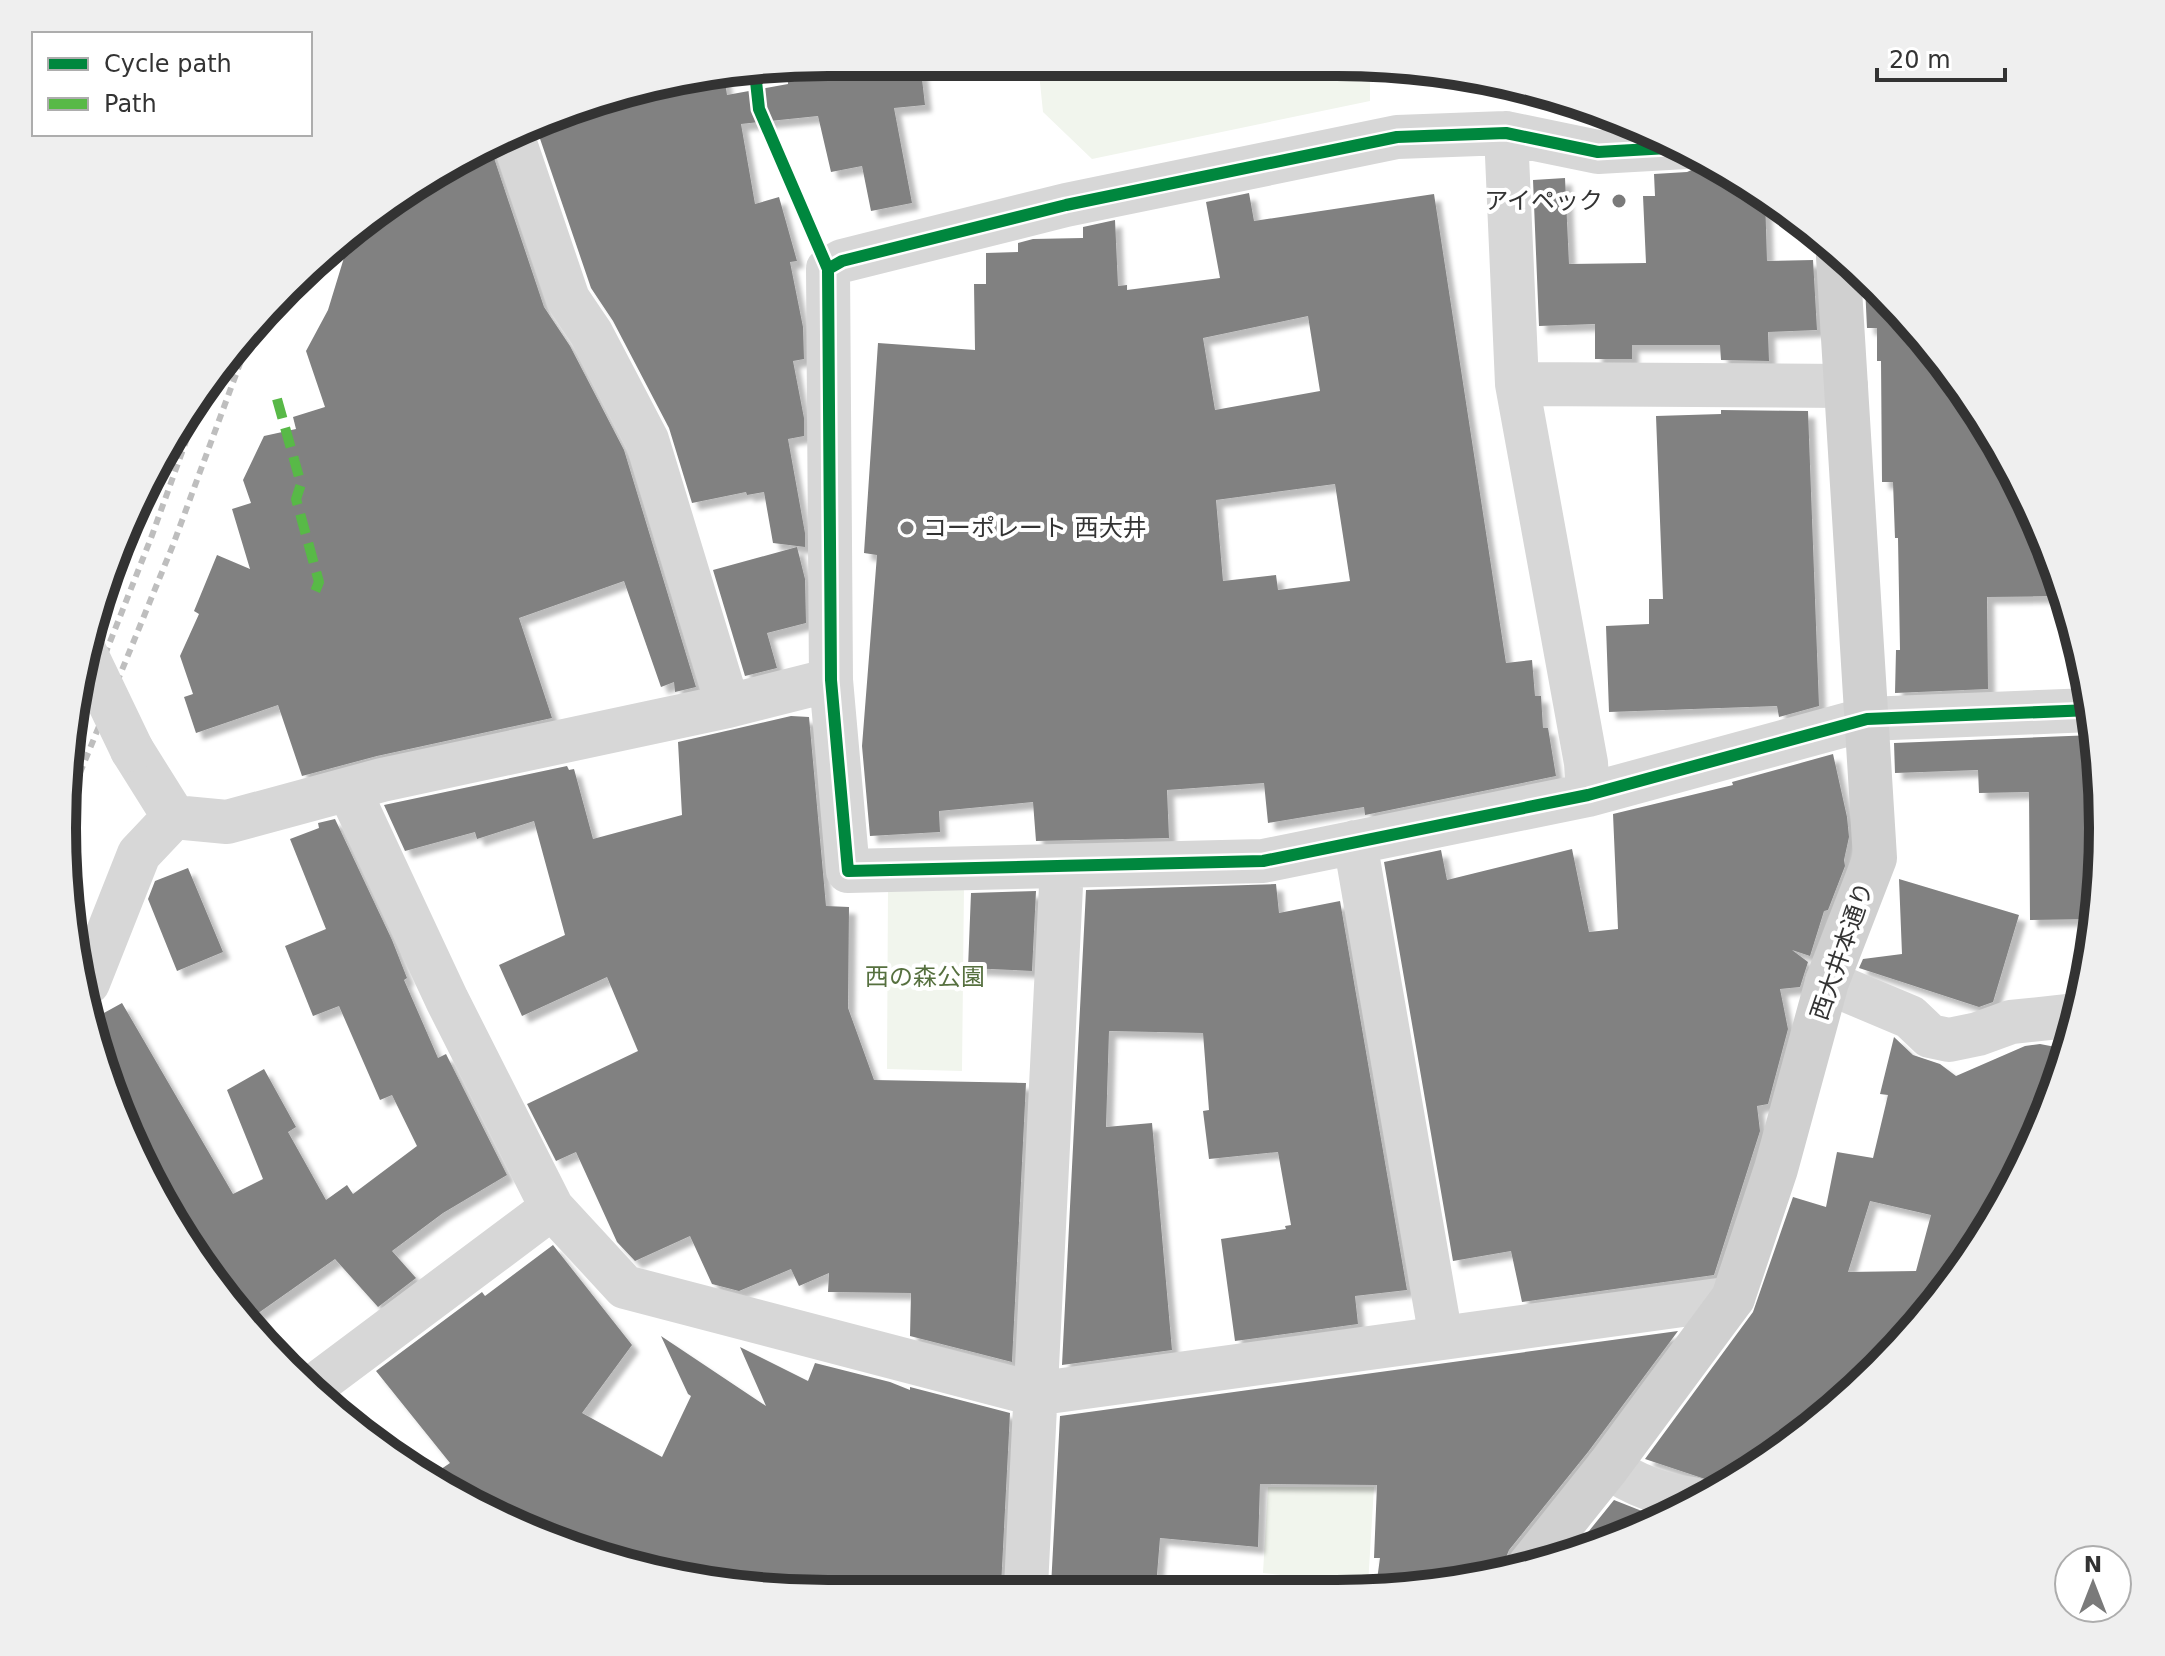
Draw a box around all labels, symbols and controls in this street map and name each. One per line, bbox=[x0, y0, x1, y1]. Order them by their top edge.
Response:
legend bbox=[32, 32, 312, 136]
scale bar bbox=[1877, 32, 2005, 82]
text: 20 m bbox=[1889, 46, 1951, 74]
text: Cycle path bbox=[104, 50, 232, 78]
text: Path bbox=[104, 90, 157, 118]
place label: アイペック bbox=[1484, 187, 1603, 215]
marker: アイペック bbox=[1610, 192, 1628, 210]
place label: コーポレート 西大井 bbox=[923, 514, 1147, 542]
marker: コーポレート 西大井 bbox=[898, 519, 916, 537]
street label: 西大井本通り bbox=[1805, 878, 1879, 1024]
park label: 西の森公園 bbox=[865, 963, 985, 991]
north arrow bbox=[2053, 1544, 2133, 1624]
text: N bbox=[2084, 1552, 2102, 1577]

